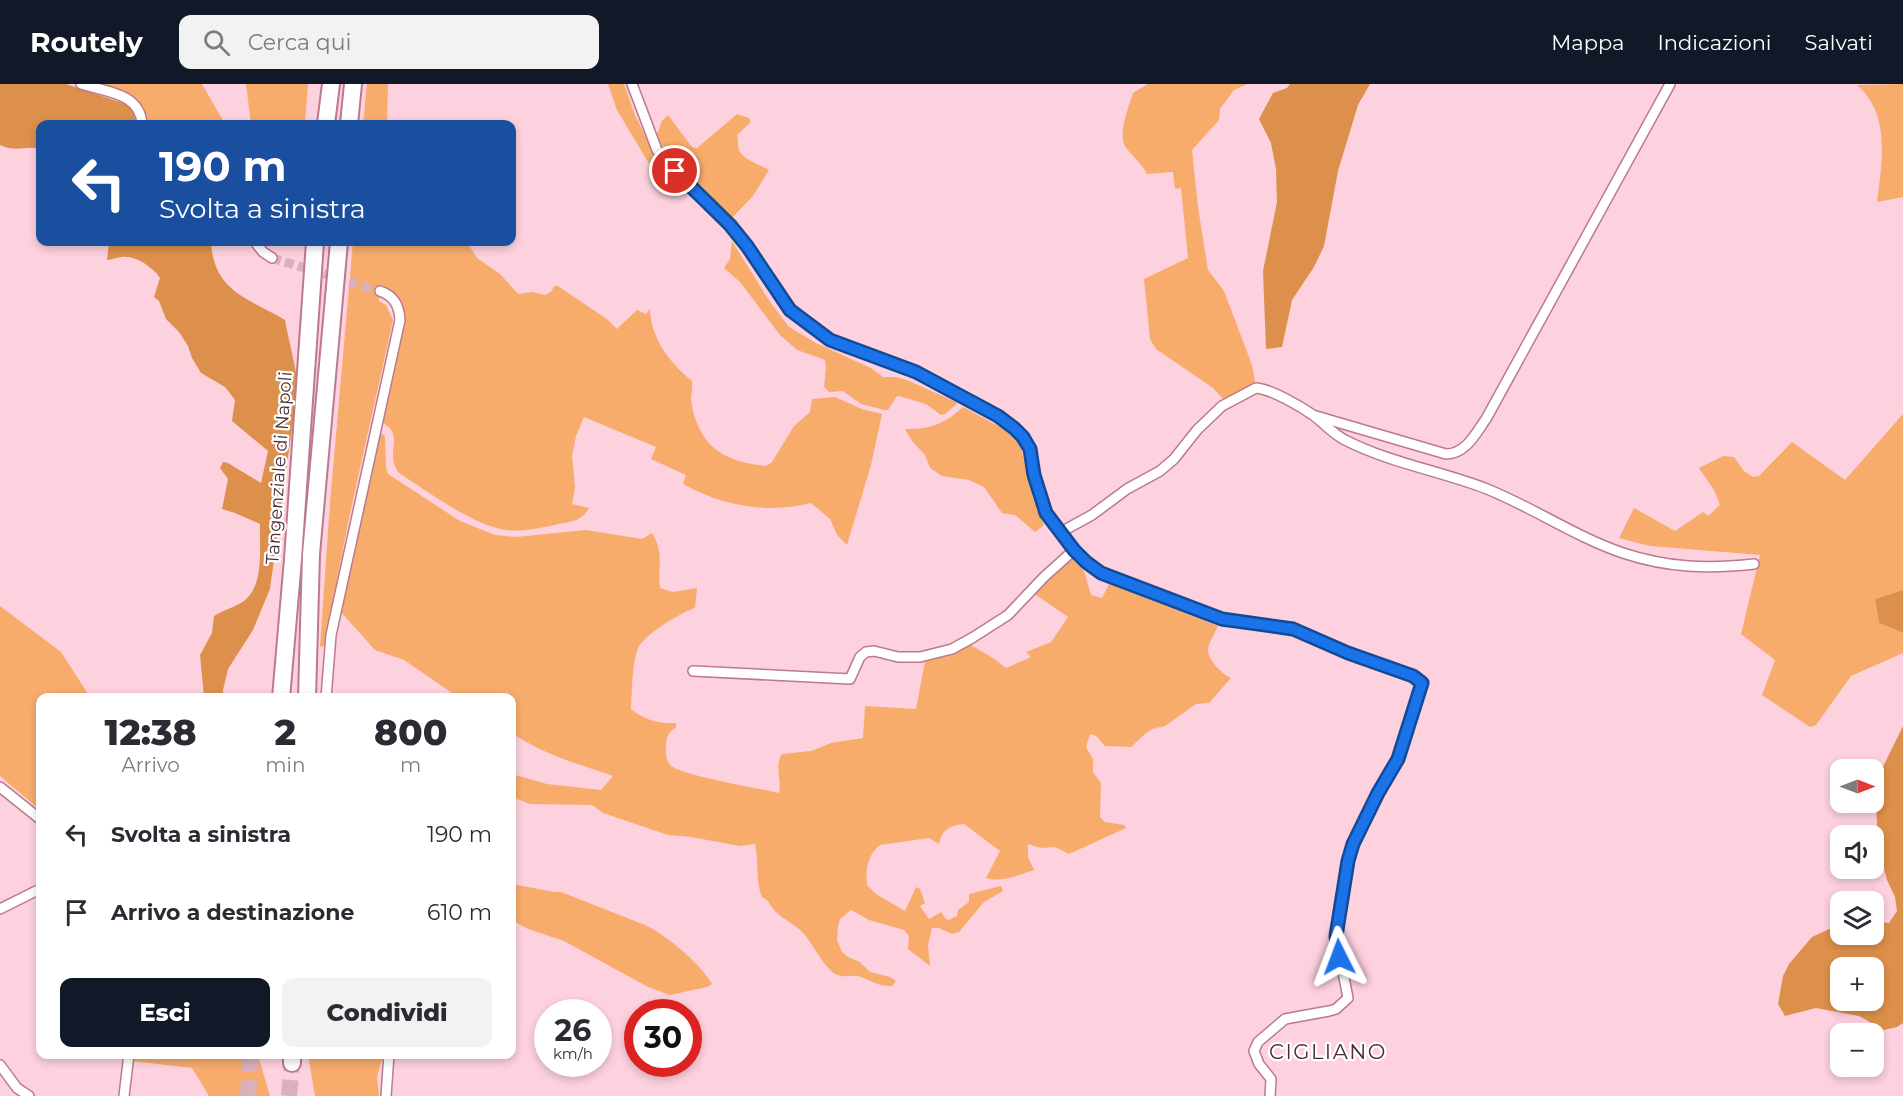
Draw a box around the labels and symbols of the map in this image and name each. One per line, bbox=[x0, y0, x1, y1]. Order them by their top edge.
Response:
pin bbox=[649, 145, 700, 196]
street label: Tangenziale di Napoli bbox=[261, 371, 297, 565]
north arrow bbox=[1830, 759, 1884, 813]
position arrow bbox=[1307, 925, 1371, 989]
speed limit sign: 30 bbox=[624, 999, 702, 1077]
district label: CIGLIANO bbox=[1269, 1039, 1387, 1064]

